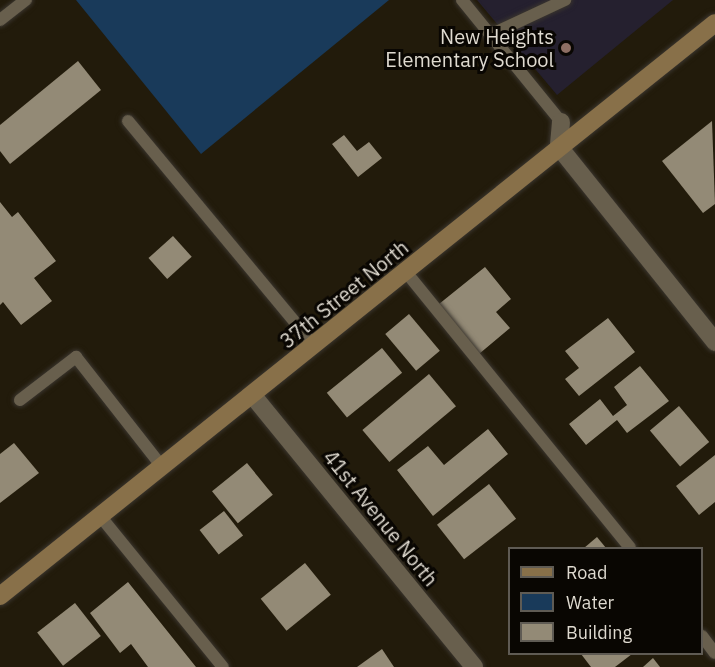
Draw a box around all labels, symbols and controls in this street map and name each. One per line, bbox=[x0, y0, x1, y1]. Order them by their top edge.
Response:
place label: New Heights Elementary School bbox=[385, 24, 554, 71]
marker: New Heights Elementary School bbox=[559, 41, 573, 55]
street label: 37th Street North bbox=[275, 235, 413, 353]
street label: 41st Avenue North bbox=[319, 445, 443, 591]
legend bbox=[508, 547, 703, 655]
text: Road bbox=[566, 561, 607, 584]
text: Water bbox=[566, 591, 614, 614]
text: Building bbox=[566, 621, 632, 644]

